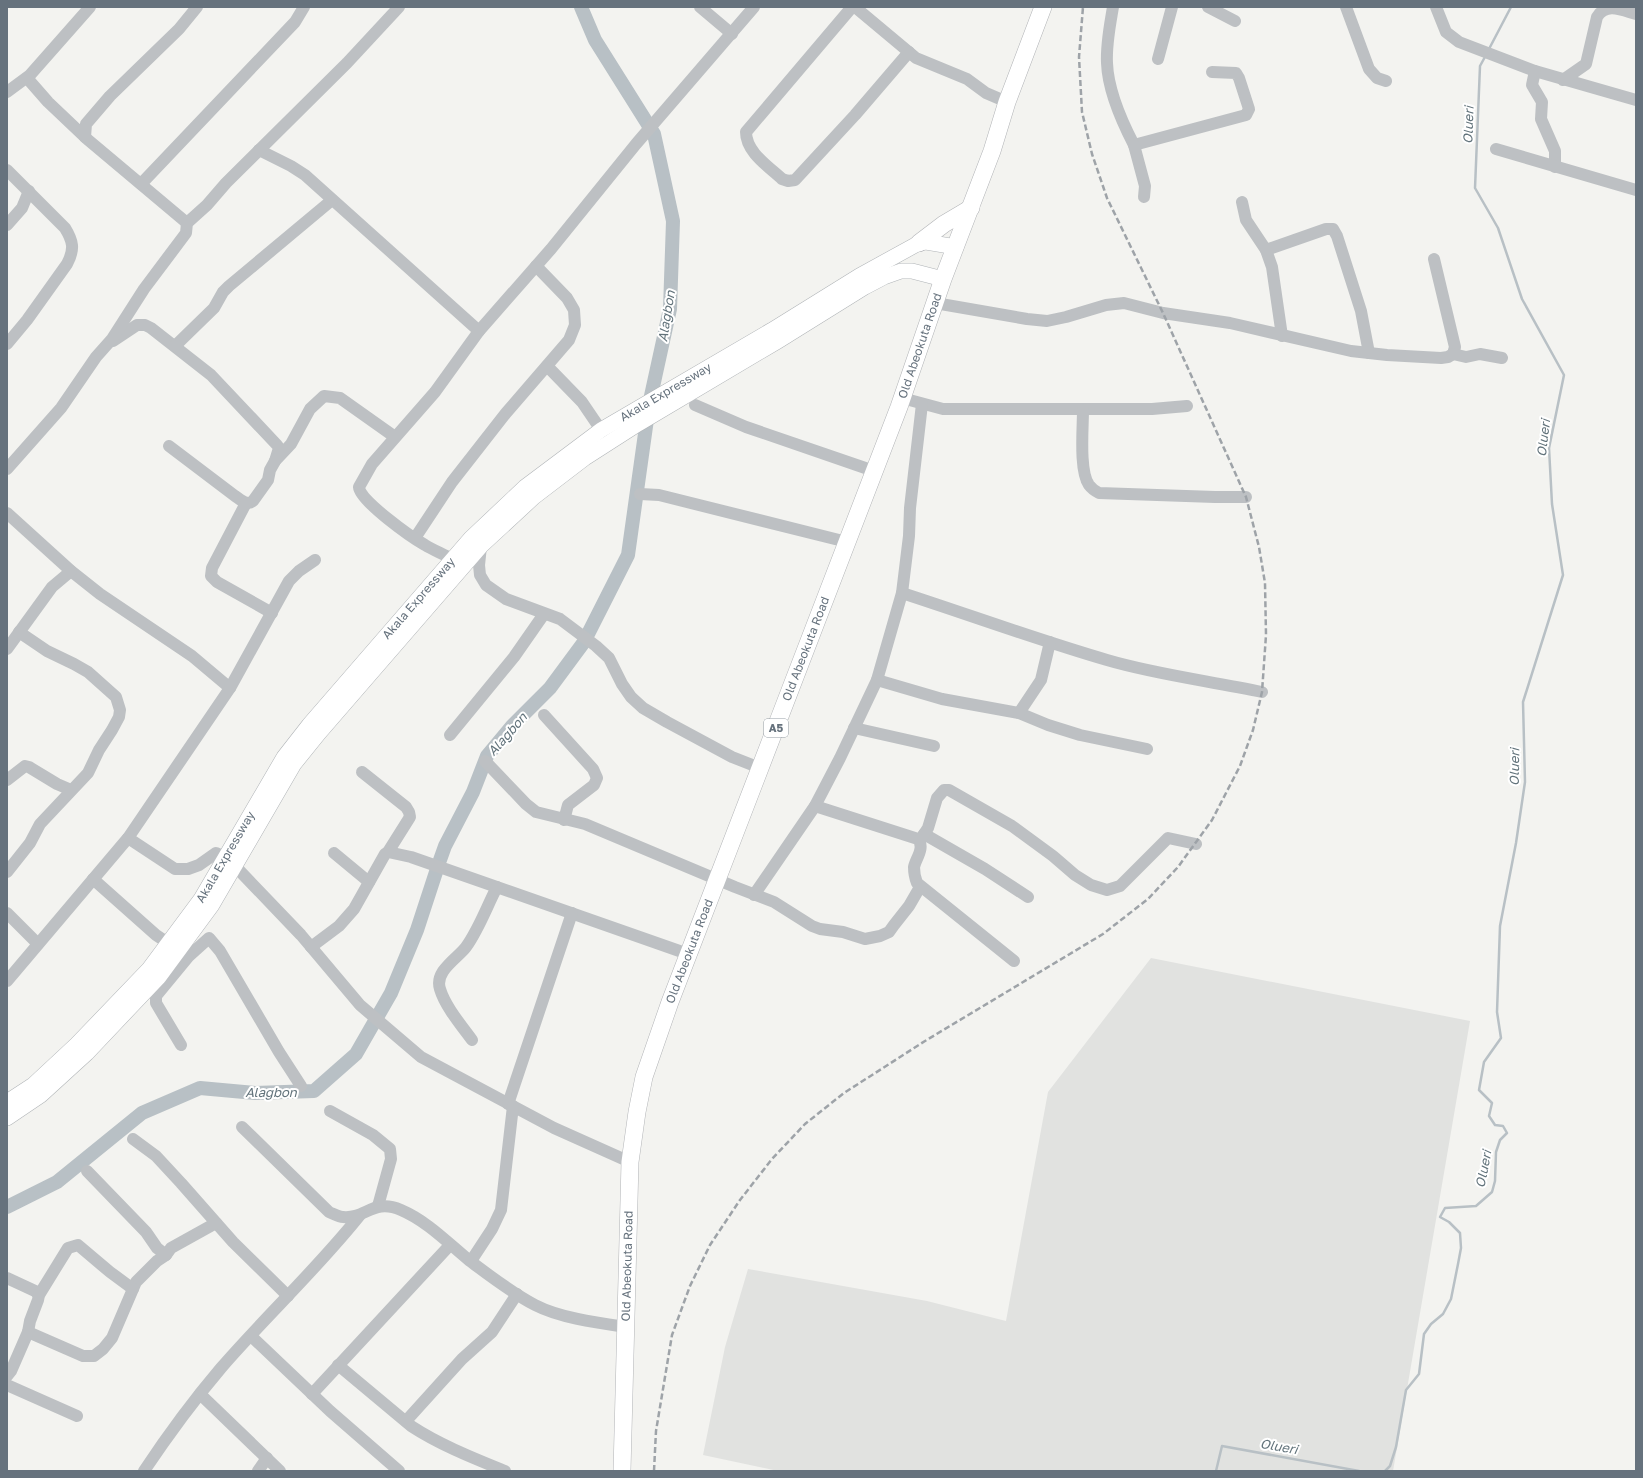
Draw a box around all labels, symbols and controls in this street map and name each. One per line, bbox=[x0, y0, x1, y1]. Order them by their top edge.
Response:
water label: Olueri bbox=[1459, 104, 1477, 144]
water label: Alagbon bbox=[654, 288, 678, 343]
street label: Old Abeokuta Road bbox=[895, 291, 945, 400]
street label: Akala Expressway bbox=[617, 359, 714, 424]
water label: Olueri bbox=[1533, 417, 1553, 458]
street label: Akala Expressway bbox=[379, 554, 458, 642]
street label: Old Abeokuta Road bbox=[779, 594, 832, 703]
water label: Alagbon bbox=[484, 708, 531, 759]
road number: A5 bbox=[764, 719, 788, 737]
water label: Olueri bbox=[1506, 746, 1522, 786]
street label: Akala Expressway bbox=[193, 808, 258, 905]
street label: Old Abeokuta Road bbox=[662, 897, 716, 1005]
water label: Alagbon bbox=[245, 1084, 298, 1100]
water label: Olueri bbox=[1472, 1147, 1495, 1189]
street label: Old Abeokuta Road bbox=[618, 1211, 636, 1322]
water label: Olueri bbox=[1259, 1435, 1300, 1457]

